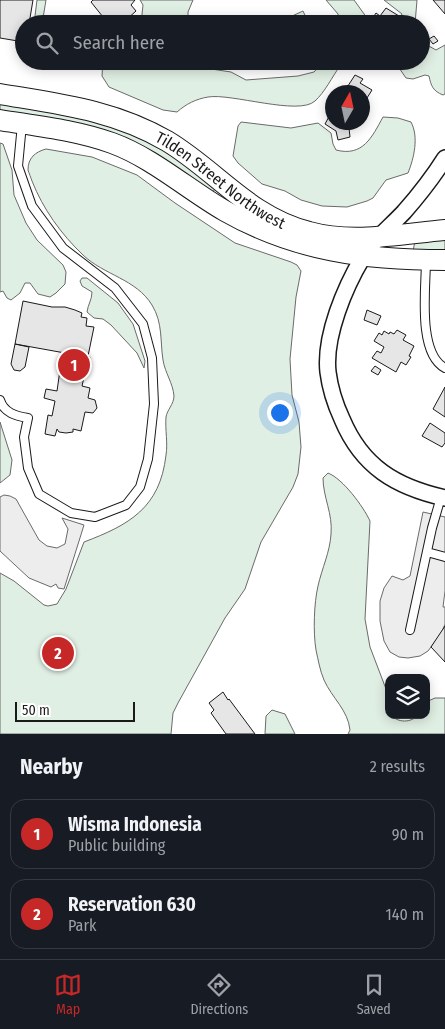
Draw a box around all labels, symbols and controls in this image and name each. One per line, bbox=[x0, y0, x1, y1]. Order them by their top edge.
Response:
search box bbox=[15, 15, 430, 70]
icon: search bbox=[33, 29, 61, 57]
text: Search here bbox=[73, 31, 165, 54]
north arrow bbox=[325, 85, 370, 130]
street label: Tilden Street Northwest bbox=[152, 128, 289, 233]
pin: 1 bbox=[58, 346, 90, 384]
your location bbox=[267, 400, 293, 426]
pin: 2 bbox=[42, 634, 74, 672]
map controls bbox=[385, 674, 430, 719]
button: layers bbox=[385, 674, 430, 719]
scale bar bbox=[15, 699, 135, 722]
text: 50 m bbox=[22, 702, 50, 719]
text: Nearby bbox=[20, 754, 82, 780]
text: 2 results bbox=[370, 757, 425, 776]
text: Wisma Indonesia bbox=[68, 813, 202, 836]
text: 1 bbox=[34, 825, 40, 844]
text: 90 m bbox=[392, 825, 424, 844]
text: Public building bbox=[68, 836, 165, 855]
text: Reservation 630 bbox=[68, 893, 196, 916]
text: 2 bbox=[33, 905, 41, 924]
text: 140 m bbox=[386, 905, 424, 924]
text: Park bbox=[68, 916, 96, 935]
tab: Map bbox=[54, 971, 82, 1018]
tab: Directions bbox=[190, 971, 248, 1018]
tab: Saved bbox=[357, 971, 391, 1018]

